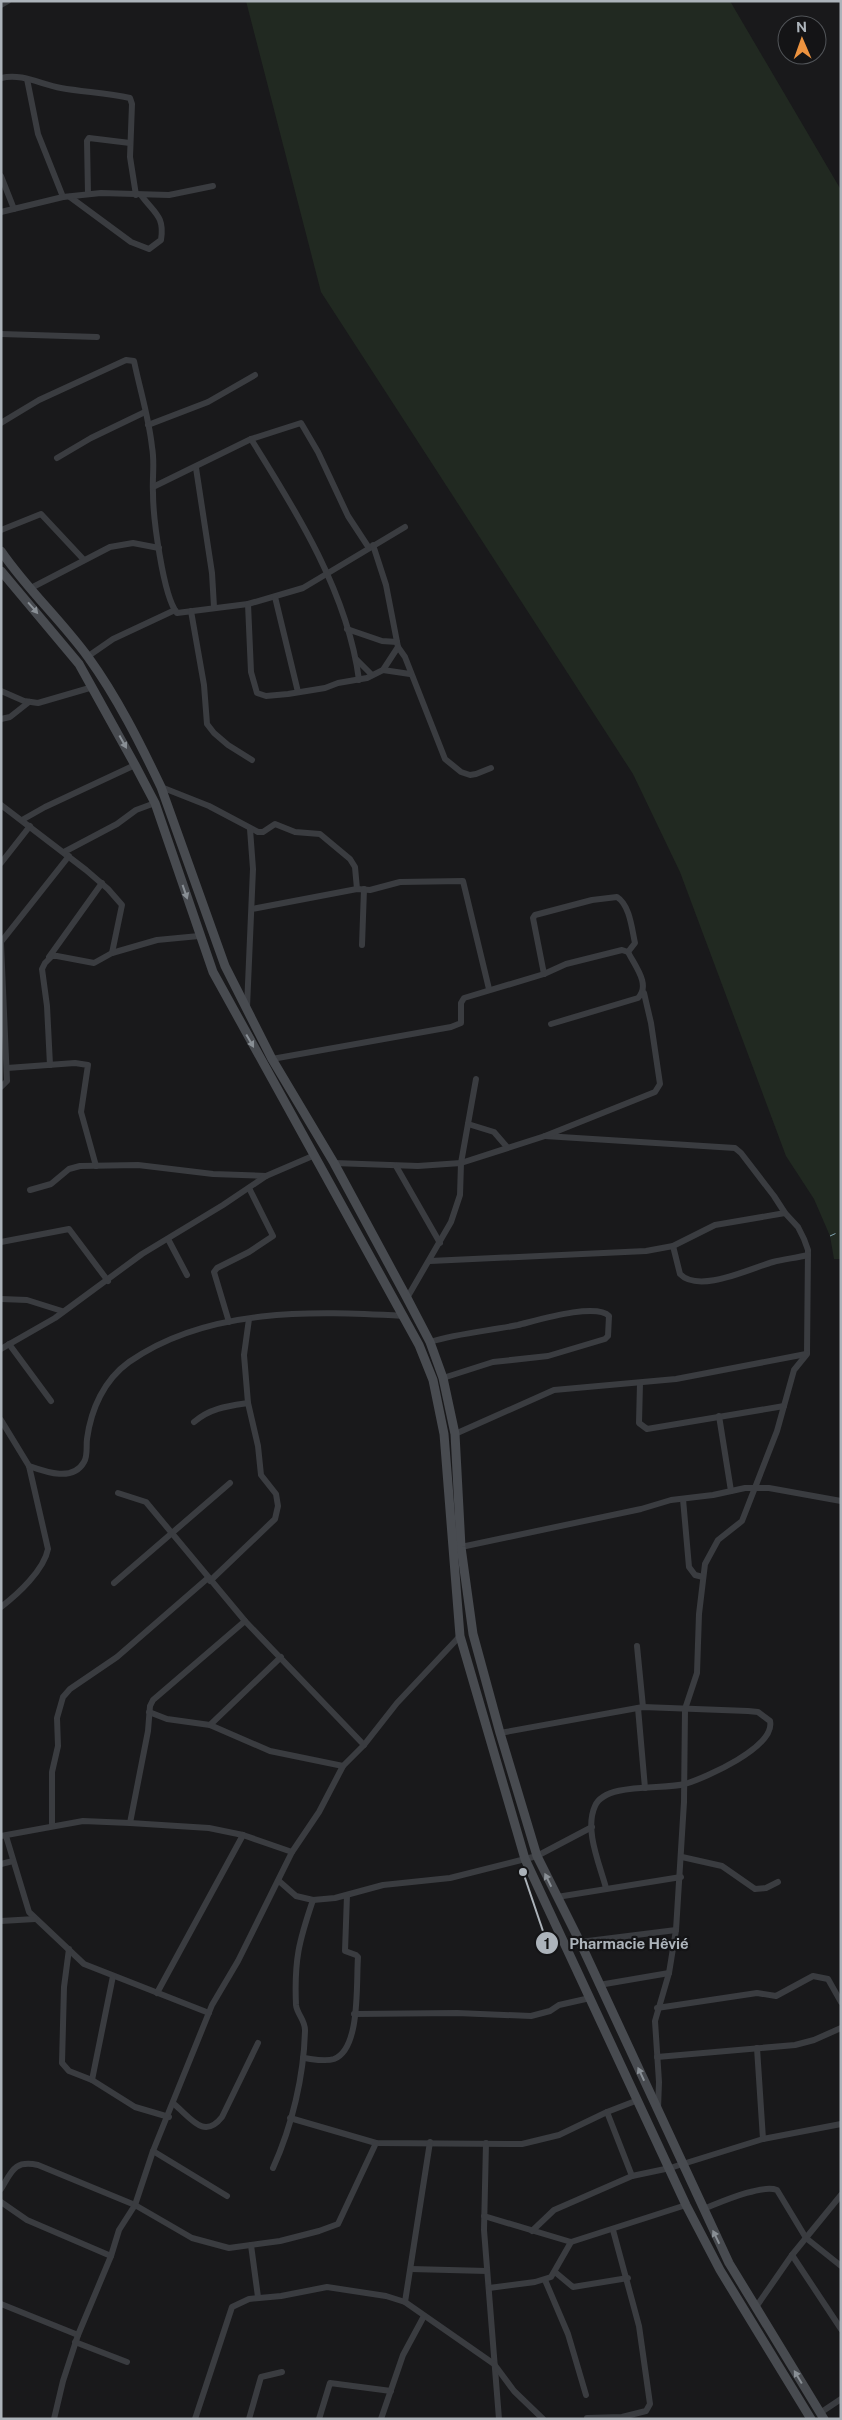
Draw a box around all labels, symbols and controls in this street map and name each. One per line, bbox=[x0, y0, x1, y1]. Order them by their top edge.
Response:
north arrow bbox=[777, 15, 827, 65]
text: N bbox=[796, 19, 807, 35]
one-way arrow bbox=[27, 602, 38, 615]
one-way arrow bbox=[119, 735, 127, 750]
one-way arrow bbox=[181, 885, 189, 900]
one-way arrow bbox=[245, 1034, 254, 1047]
one-way arrow bbox=[544, 1873, 552, 1887]
callout: Pharmacie Hêvié bbox=[534, 1928, 699, 1958]
text: 1 bbox=[544, 1935, 550, 1952]
text: Pharmacie Hêvié bbox=[569, 1935, 689, 1952]
one-way arrow bbox=[637, 2067, 645, 2081]
one-way arrow bbox=[712, 2230, 720, 2244]
one-way arrow bbox=[794, 2371, 803, 2384]

